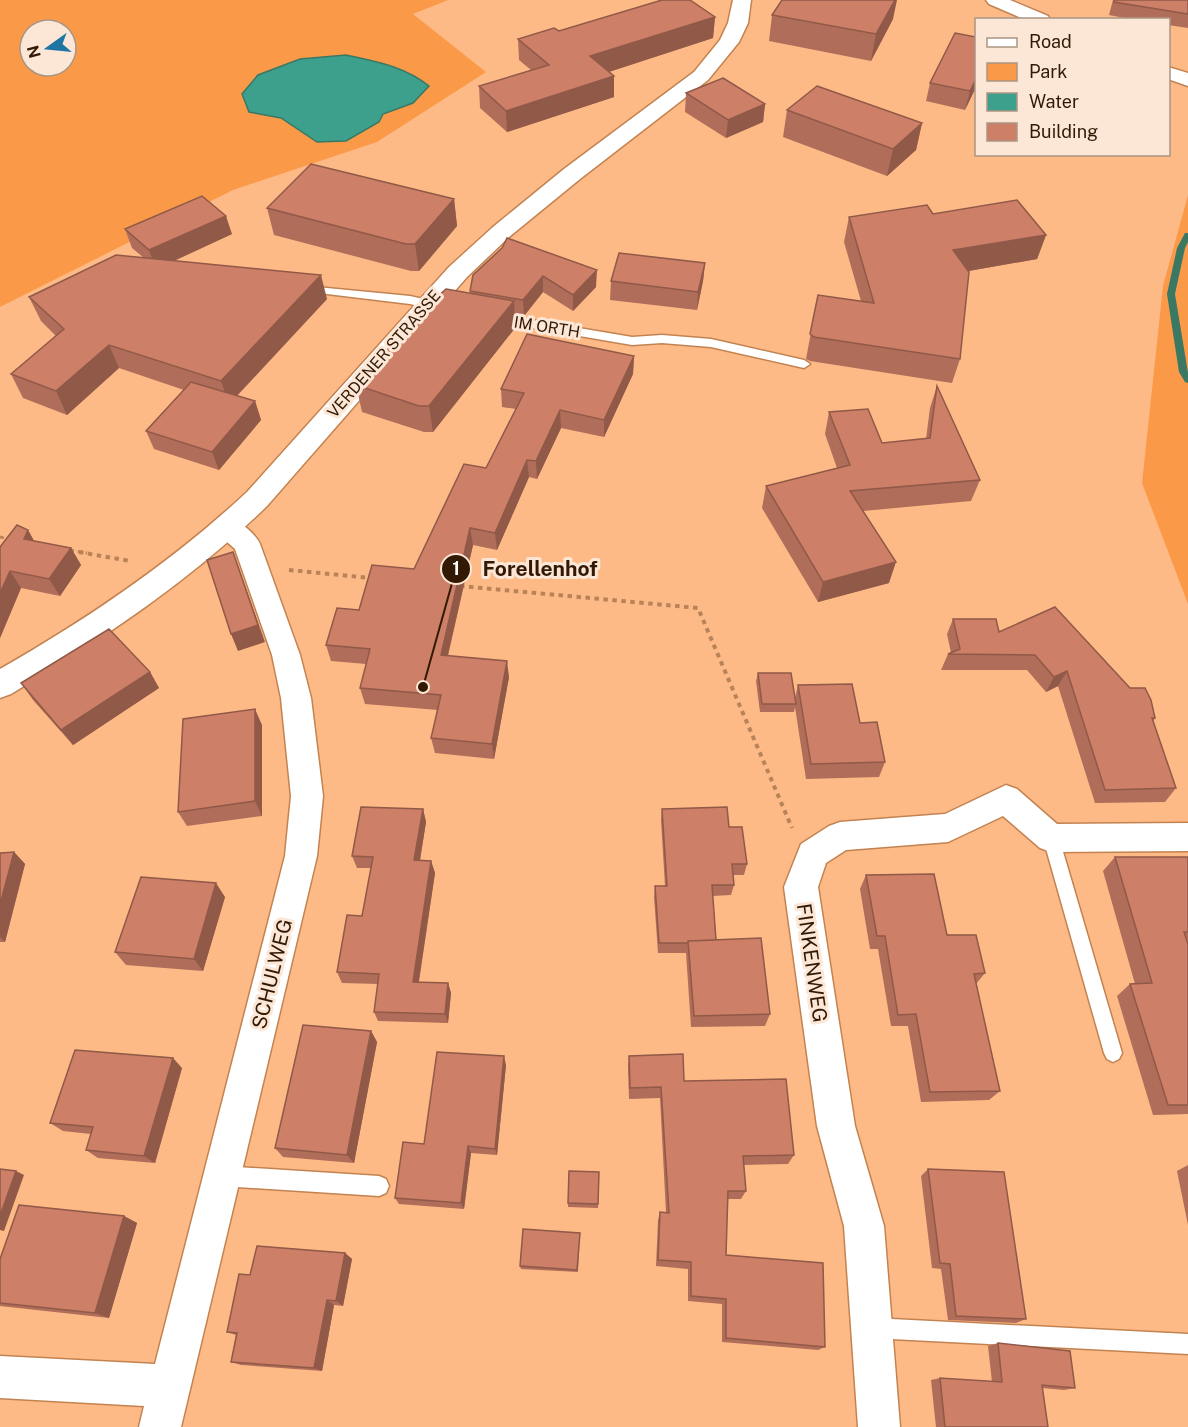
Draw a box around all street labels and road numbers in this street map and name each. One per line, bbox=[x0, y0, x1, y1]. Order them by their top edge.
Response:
street label: VERDENER STRASSE bbox=[323, 286, 445, 422]
street label: IM ORTH bbox=[513, 312, 581, 342]
street label: FINKENWEG bbox=[792, 902, 832, 1024]
street label: SCHULWEG bbox=[247, 917, 297, 1031]

